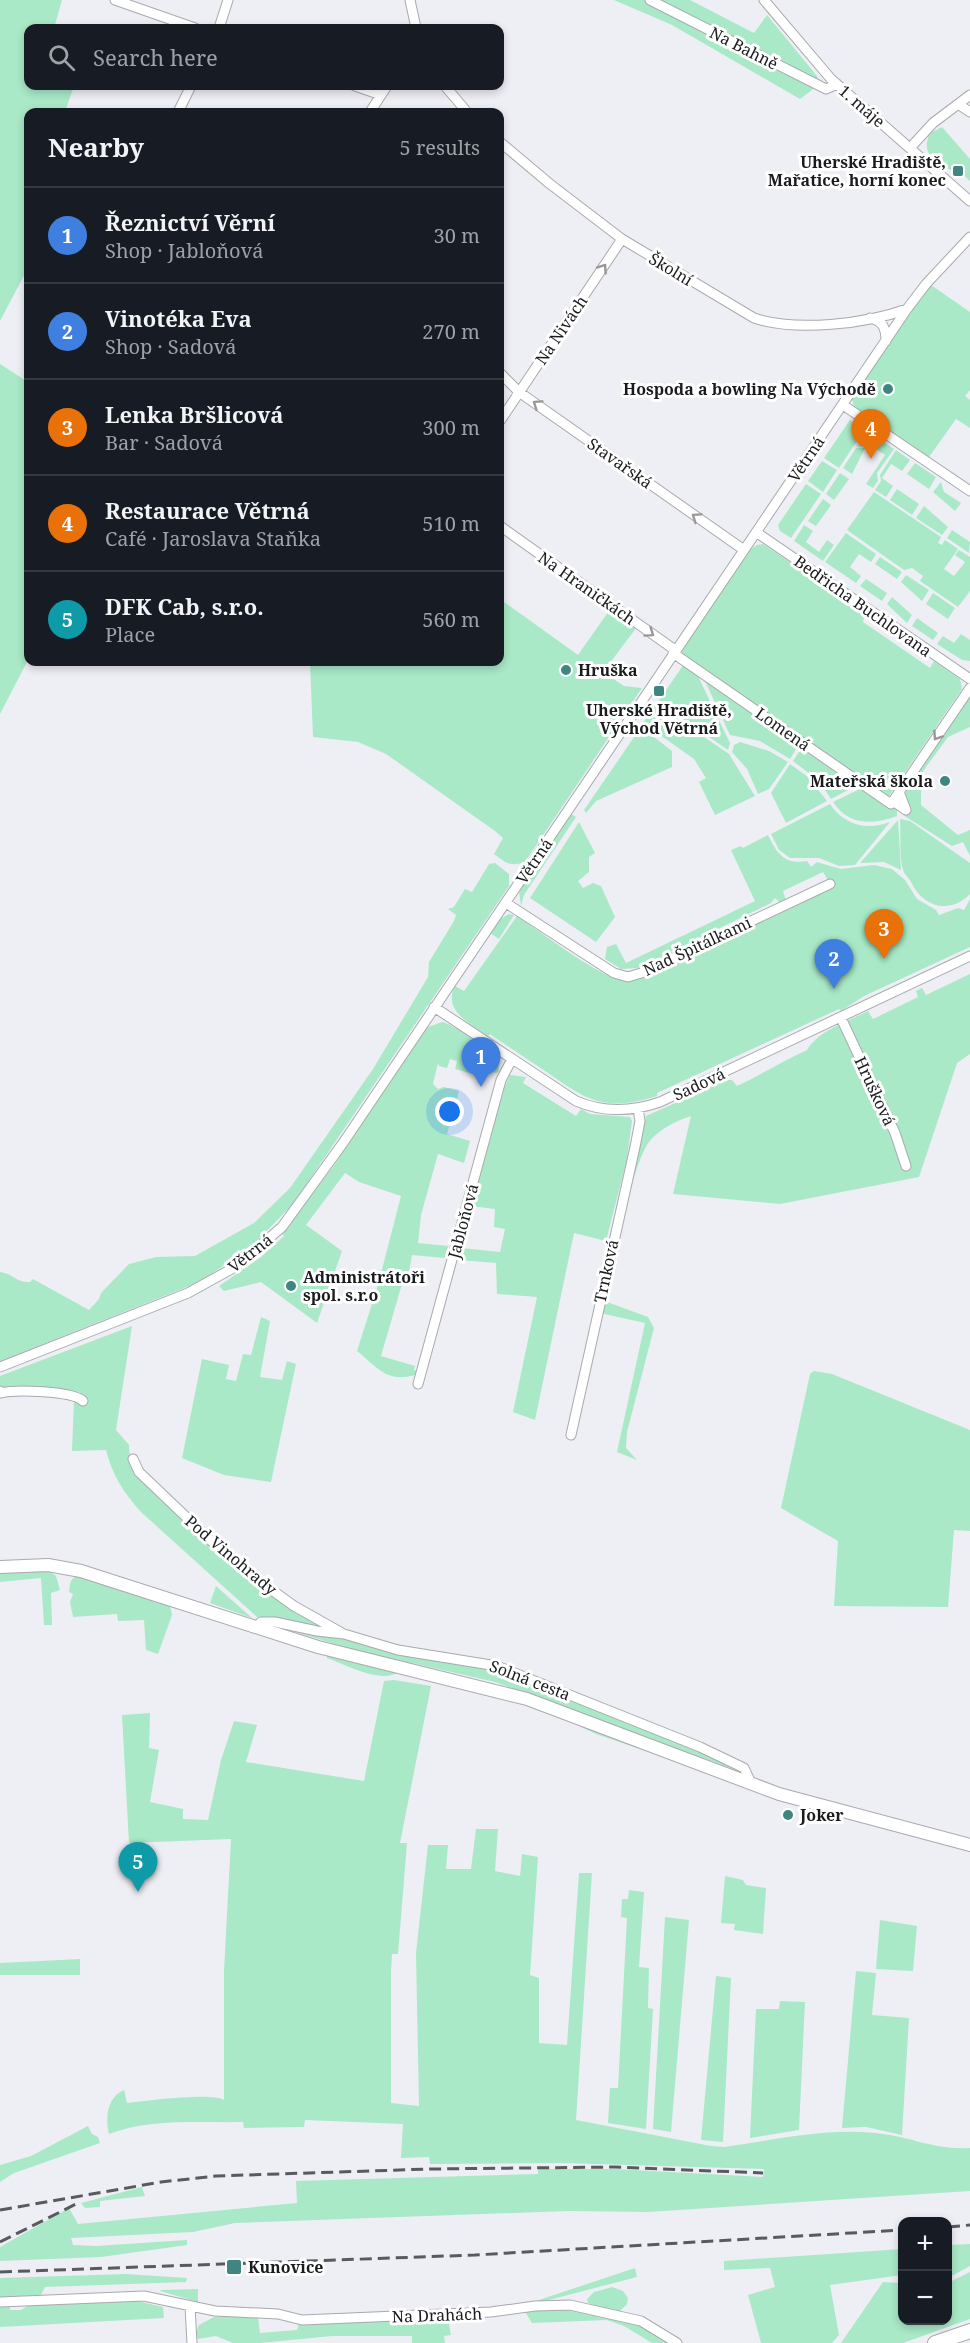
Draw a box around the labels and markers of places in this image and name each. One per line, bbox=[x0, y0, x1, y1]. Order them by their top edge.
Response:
place label: Uherské Hradiště, Mařatice, horní konec bbox=[768, 151, 946, 191]
marker: Uherské Hradiště, Mařatice, horní konec bbox=[951, 164, 965, 178]
place label: Hospoda a bowling Na Východě bbox=[623, 378, 876, 400]
marker: Hospoda a bowling Na Východě bbox=[881, 382, 895, 396]
pin: 4 bbox=[852, 410, 890, 459]
place label: Hruška bbox=[578, 659, 638, 681]
marker: Hruška bbox=[559, 663, 573, 677]
marker: Uherské Hradiště, Východ Větrná bbox=[652, 684, 666, 698]
place label: Uherské Hradiště, Východ Větrná bbox=[586, 699, 732, 739]
place label: Mateřská škola bbox=[810, 770, 933, 792]
marker: Mateřská škola bbox=[938, 774, 952, 788]
pin: 3 bbox=[864, 910, 904, 959]
pin: 2 bbox=[814, 940, 854, 989]
pin: 1 bbox=[462, 1038, 500, 1087]
place label: Administrátoři spol. s.r.o bbox=[303, 1266, 425, 1306]
marker: Administrátoři spol. s.r.o bbox=[284, 1279, 298, 1293]
place label: Joker bbox=[799, 1804, 844, 1826]
marker: Joker bbox=[781, 1808, 795, 1822]
pin: 5 bbox=[118, 1842, 158, 1892]
place label: Kunovice bbox=[248, 2256, 324, 2278]
marker: Kunovice bbox=[225, 2258, 243, 2276]

